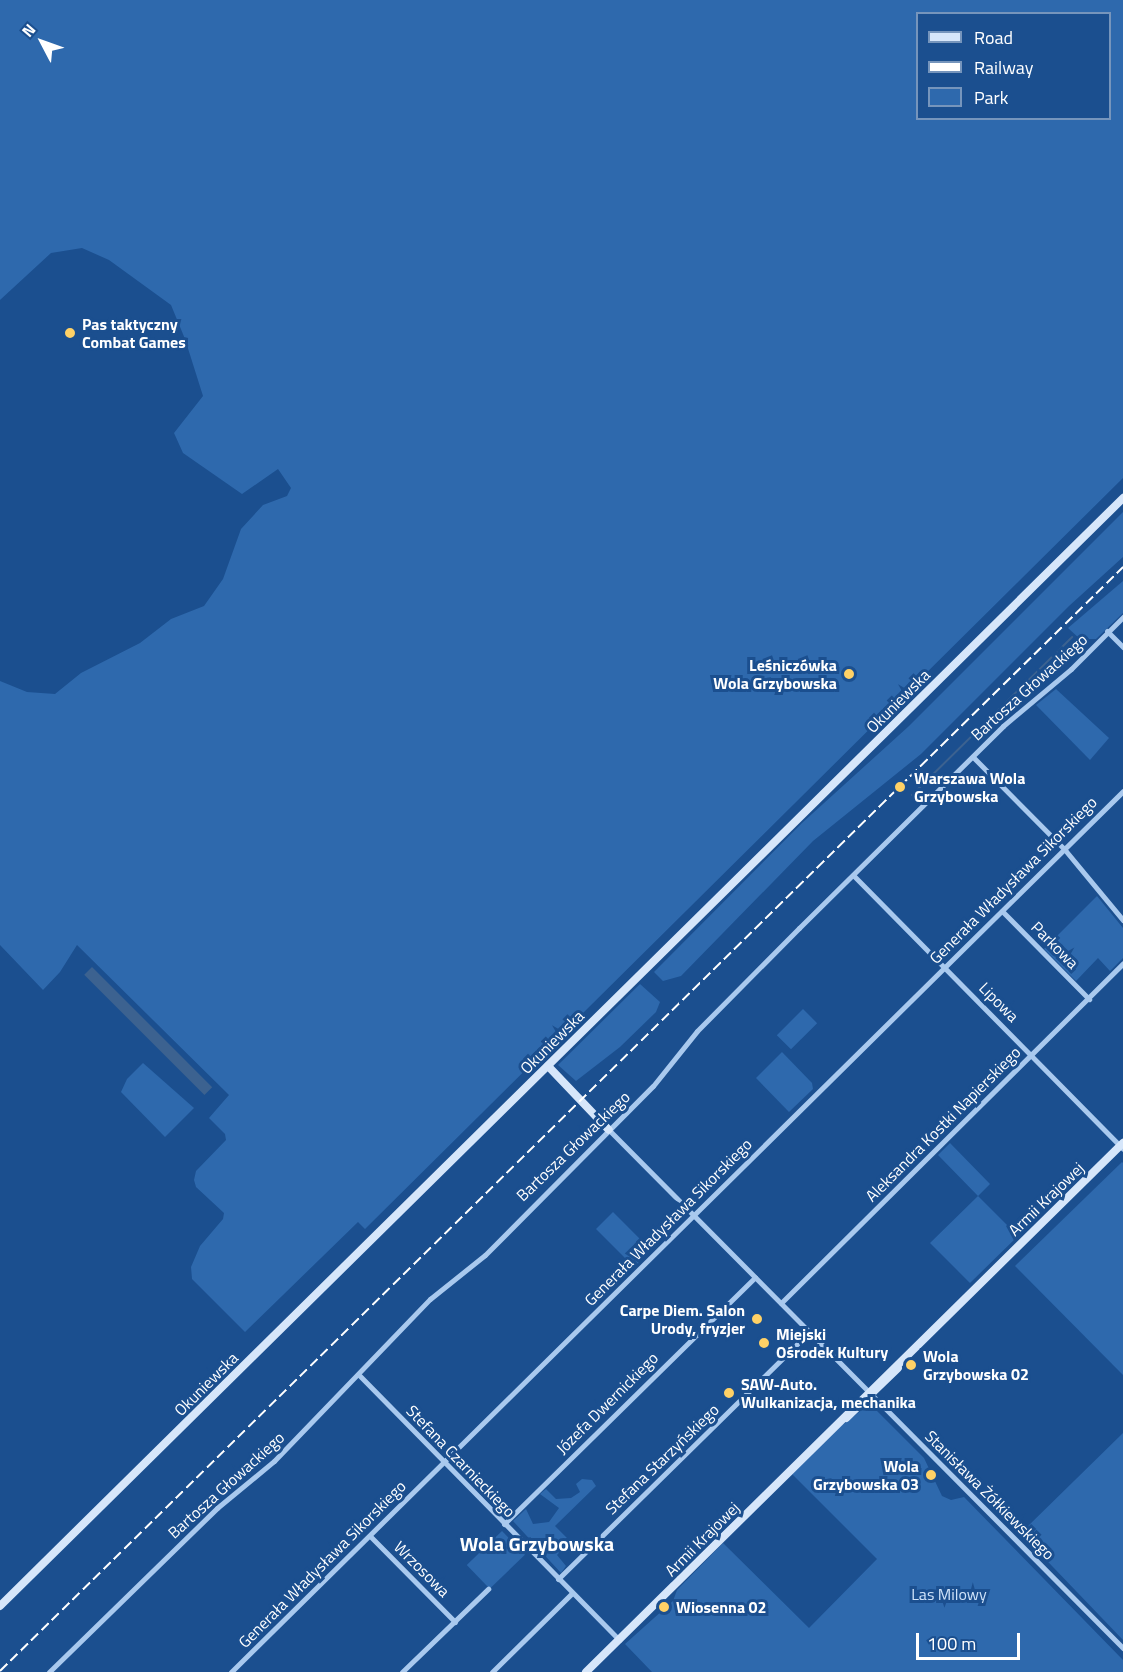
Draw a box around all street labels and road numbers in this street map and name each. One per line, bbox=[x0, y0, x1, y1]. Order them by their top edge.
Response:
street label: Bartosza Głowackiego bbox=[967, 630, 1091, 744]
street label: Okuniewska bbox=[862, 665, 934, 737]
street label: Generała Władysława Sikorskiego bbox=[925, 792, 1101, 968]
street label: Parkowa bbox=[1027, 917, 1083, 973]
street label: Lipowa bbox=[975, 978, 1023, 1026]
street label: Okuniewska bbox=[516, 1006, 588, 1078]
street label: Aleksandra Kostki Napierskiego bbox=[861, 1042, 1025, 1206]
street label: Bartosza Głowackiego bbox=[512, 1087, 634, 1205]
street label: Generała Władysława Sikorskiego bbox=[580, 1134, 756, 1310]
street label: Armii Krajowej bbox=[1004, 1158, 1088, 1240]
street label: Okuniewska bbox=[170, 1348, 242, 1420]
street label: Józefa Dwernickiego bbox=[552, 1348, 662, 1458]
street label: Stefana Starzyńskiego bbox=[601, 1400, 723, 1518]
street label: Stefana Czarnieckiego bbox=[403, 1401, 519, 1521]
street label: Stanisława Żółkiewskiego bbox=[921, 1426, 1059, 1564]
street label: Bartosza Głowackiego bbox=[164, 1428, 288, 1542]
street label: Generała Władysława Sikorskiego bbox=[234, 1476, 410, 1652]
street label: Armii Krajowej bbox=[661, 1498, 743, 1580]
street label: Wrzosowa bbox=[390, 1537, 454, 1601]

